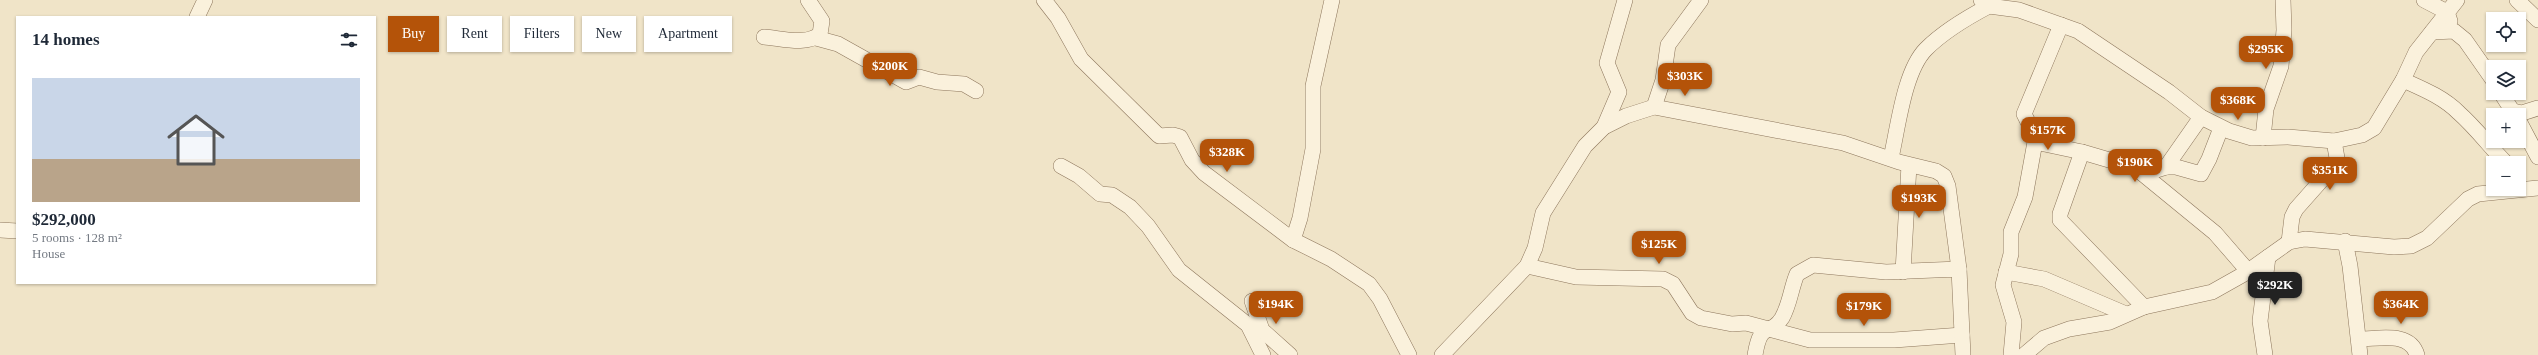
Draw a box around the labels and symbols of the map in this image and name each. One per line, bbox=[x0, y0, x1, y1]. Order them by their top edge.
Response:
pin: $295K bbox=[2238, 36, 2294, 70]
pin: $200K bbox=[862, 53, 918, 87]
pin: $303K bbox=[1657, 63, 1713, 97]
pin: $368K bbox=[2210, 87, 2266, 121]
pin: $157K bbox=[2020, 117, 2076, 151]
pin: $328K bbox=[1199, 139, 1255, 173]
pin: $190K bbox=[2107, 149, 2163, 183]
pin: $351K bbox=[2302, 157, 2358, 191]
pin: $193K bbox=[1891, 185, 1947, 219]
pin: $125K bbox=[1631, 231, 1687, 265]
pin: $292K bbox=[2247, 272, 2303, 306]
pin: $194K bbox=[1248, 291, 1304, 325]
pin: $364K bbox=[2373, 291, 2429, 325]
pin: $179K bbox=[1836, 293, 1892, 327]

